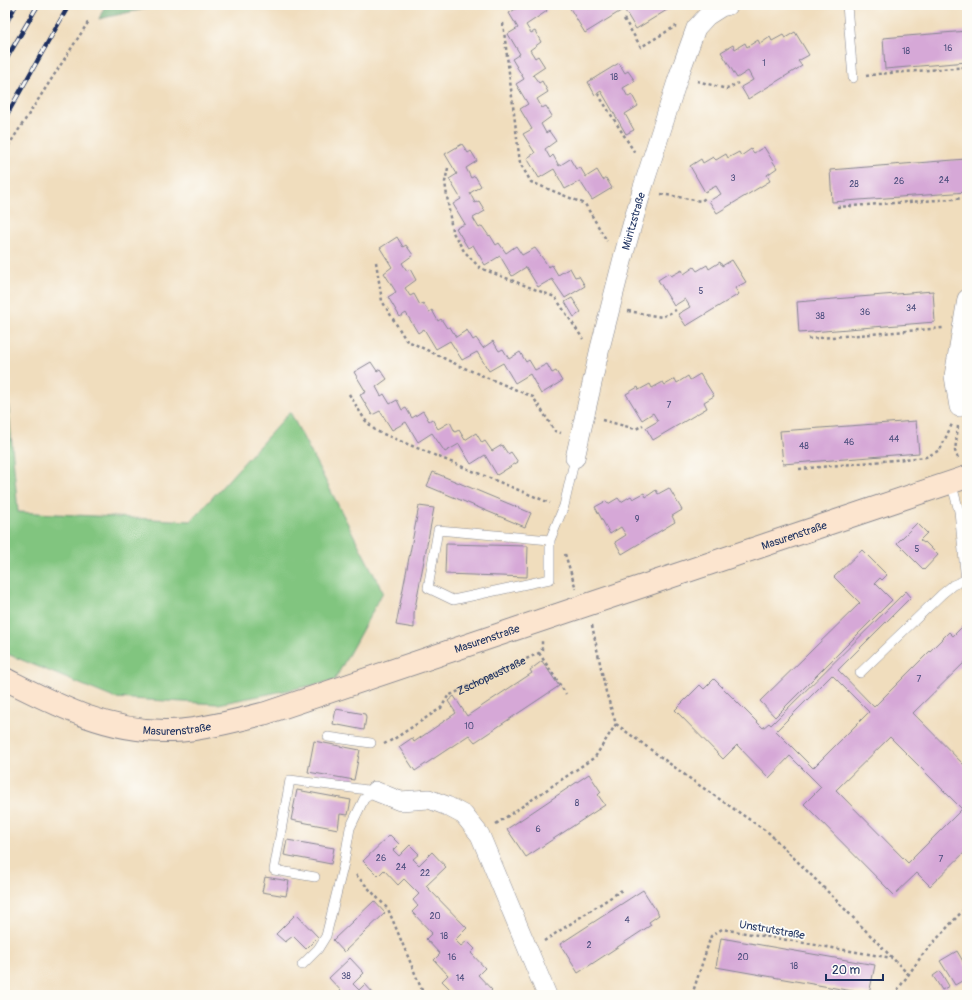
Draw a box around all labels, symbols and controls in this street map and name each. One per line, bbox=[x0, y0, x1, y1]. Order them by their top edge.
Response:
house number: 16 bbox=[944, 43, 952, 54]
house number: 18 bbox=[902, 46, 910, 57]
house number: 1 bbox=[762, 58, 766, 69]
house number: 18 bbox=[610, 72, 618, 83]
house number: 3 bbox=[730, 173, 736, 184]
house number: 24 bbox=[939, 175, 950, 186]
house number: 26 bbox=[894, 176, 904, 187]
house number: 28 bbox=[849, 179, 859, 190]
street label: Müritzstraße bbox=[619, 190, 648, 252]
house number: 5 bbox=[699, 286, 704, 297]
house number: 34 bbox=[906, 303, 917, 314]
house number: 36 bbox=[860, 307, 870, 318]
house number: 38 bbox=[815, 311, 825, 322]
house number: 7 bbox=[667, 400, 672, 411]
house number: 44 bbox=[889, 434, 900, 445]
house number: 46 bbox=[844, 437, 854, 448]
house number: 48 bbox=[799, 441, 809, 452]
house number: 9 bbox=[635, 514, 640, 525]
street label: Masurenstraße bbox=[760, 518, 829, 552]
house number: 5 bbox=[915, 544, 920, 555]
street label: Masurenstraße bbox=[453, 621, 522, 656]
street label: Zschopaustraße bbox=[454, 654, 528, 697]
house number: 7 bbox=[917, 674, 922, 685]
street label: Masurenstraße bbox=[142, 720, 212, 738]
house number: 10 bbox=[464, 721, 474, 732]
house number: 8 bbox=[575, 798, 580, 809]
house number: 6 bbox=[535, 824, 541, 835]
house number: 26 bbox=[376, 853, 386, 864]
house number: 7 bbox=[939, 854, 944, 865]
house number: 24 bbox=[396, 862, 407, 873]
house number: 22 bbox=[420, 868, 430, 879]
house number: 20 bbox=[429, 911, 441, 922]
house number: 4 bbox=[624, 915, 630, 926]
street label: Unstrutstraße bbox=[738, 918, 806, 942]
house number: 18 bbox=[440, 931, 448, 942]
house number: 2 bbox=[586, 940, 592, 951]
house number: 16 bbox=[448, 952, 456, 963]
house number: 20 bbox=[737, 952, 749, 963]
scale bar bbox=[826, 956, 883, 982]
house number: 18 bbox=[790, 961, 798, 972]
text: 20 m bbox=[832, 963, 861, 978]
house number: 38 bbox=[341, 971, 351, 982]
house number: 14 bbox=[456, 973, 465, 984]

